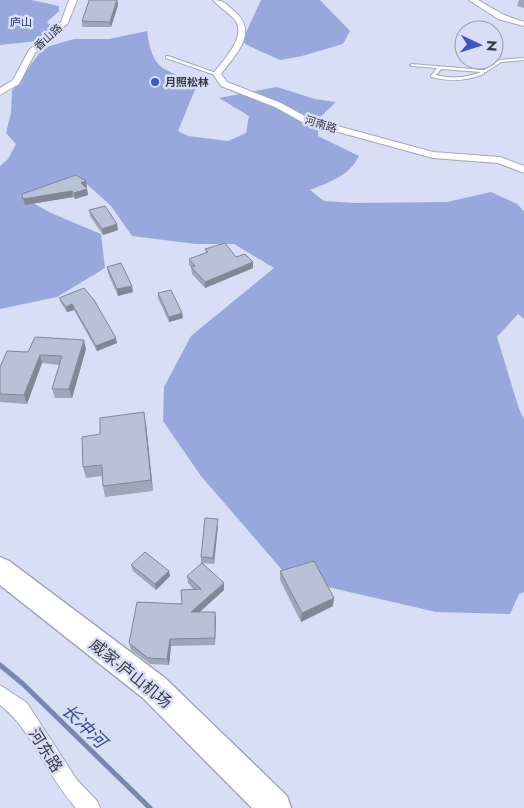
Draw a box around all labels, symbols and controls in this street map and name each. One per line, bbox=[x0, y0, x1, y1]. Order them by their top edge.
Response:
park label: 庐山 bbox=[10, 14, 32, 30]
street label: 香山路 bbox=[30, 20, 66, 54]
north arrow bbox=[454, 20, 504, 70]
text: N bbox=[482, 40, 502, 52]
place label: 月照松林 bbox=[165, 74, 209, 90]
marker: 月照松林 bbox=[149, 76, 161, 88]
street label: 河南路 bbox=[303, 112, 339, 136]
street label: 威家-庐山机场 bbox=[85, 633, 177, 714]
water label: 长冲河 bbox=[56, 698, 115, 756]
street label: 河东路 bbox=[23, 724, 68, 777]

